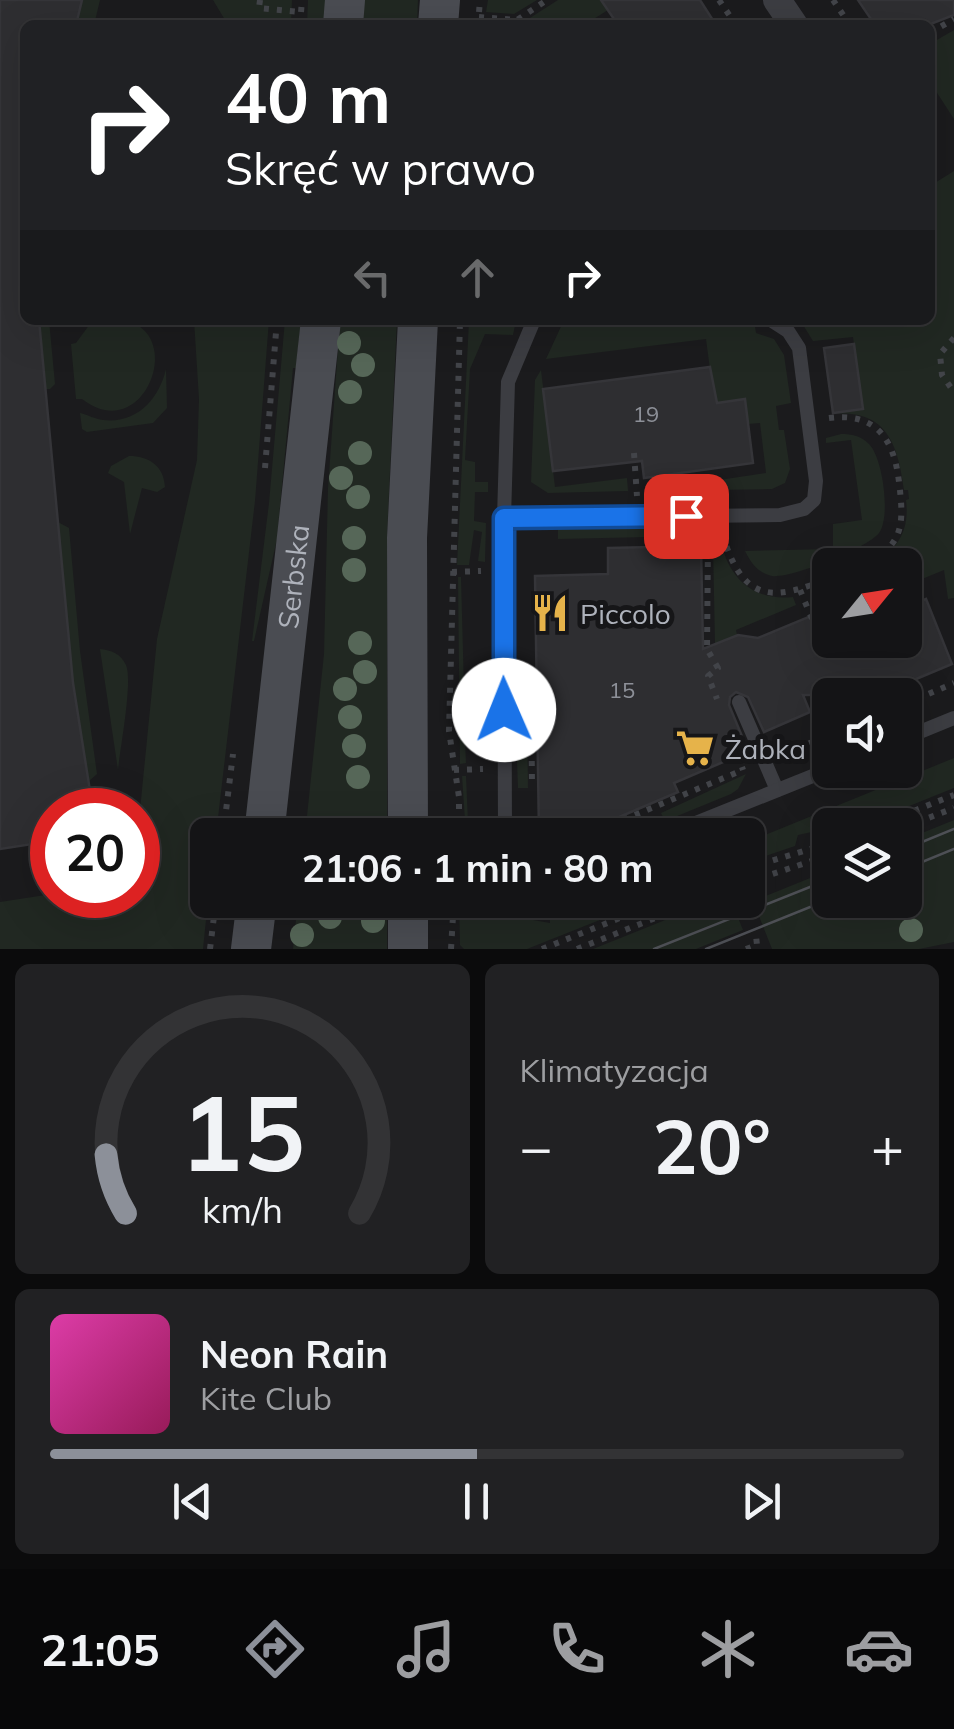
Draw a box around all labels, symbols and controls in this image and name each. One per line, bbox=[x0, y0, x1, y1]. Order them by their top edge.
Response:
text: 40 m bbox=[225, 53, 391, 141]
icon: right bbox=[60, 60, 190, 190]
text: Skręć w prawo bbox=[225, 140, 536, 196]
icon: left bbox=[345, 250, 400, 305]
icon: ahead bbox=[450, 250, 505, 305]
icon: right bbox=[555, 250, 610, 305]
house number: 19 bbox=[633, 400, 659, 428]
pin bbox=[644, 474, 729, 559]
icon: arrive bbox=[659, 489, 714, 544]
street label: Serbska bbox=[269, 523, 316, 631]
north arrow bbox=[812, 548, 922, 658]
map controls bbox=[812, 548, 922, 918]
restaurant icon: Piccolo bbox=[529, 592, 571, 634]
place label: Piccolo bbox=[580, 596, 671, 631]
position arrow bbox=[452, 658, 556, 762]
house number: 15 bbox=[609, 676, 635, 704]
button: sound bbox=[812, 678, 922, 788]
supermarket icon: Żabka bbox=[674, 727, 716, 769]
place label: Żabka bbox=[725, 731, 806, 766]
speed limit sign: 20 bbox=[30, 788, 160, 918]
button: layers bbox=[812, 808, 922, 918]
text: 21:06 · 1 min · 80 m bbox=[302, 844, 653, 892]
text: Klimatyzacja bbox=[520, 1050, 709, 1090]
text: 15 bbox=[180, 1066, 305, 1197]
text: 20° bbox=[653, 1099, 771, 1193]
text: − bbox=[520, 1112, 553, 1181]
text: + bbox=[871, 1112, 904, 1181]
text: km/h bbox=[202, 1187, 283, 1232]
text: Neon Rain bbox=[200, 1330, 388, 1378]
text: Kite Club bbox=[200, 1378, 332, 1418]
icon: previous bbox=[165, 1474, 220, 1529]
icon: pause bbox=[449, 1474, 504, 1529]
icon: next bbox=[734, 1474, 789, 1529]
icon: directions bbox=[240, 1614, 310, 1684]
icon: music bbox=[391, 1614, 461, 1684]
icon: phone bbox=[542, 1614, 612, 1684]
icon: climate bbox=[693, 1614, 763, 1684]
icon: car bbox=[844, 1614, 914, 1684]
text: 21:05 bbox=[40, 1621, 160, 1677]

